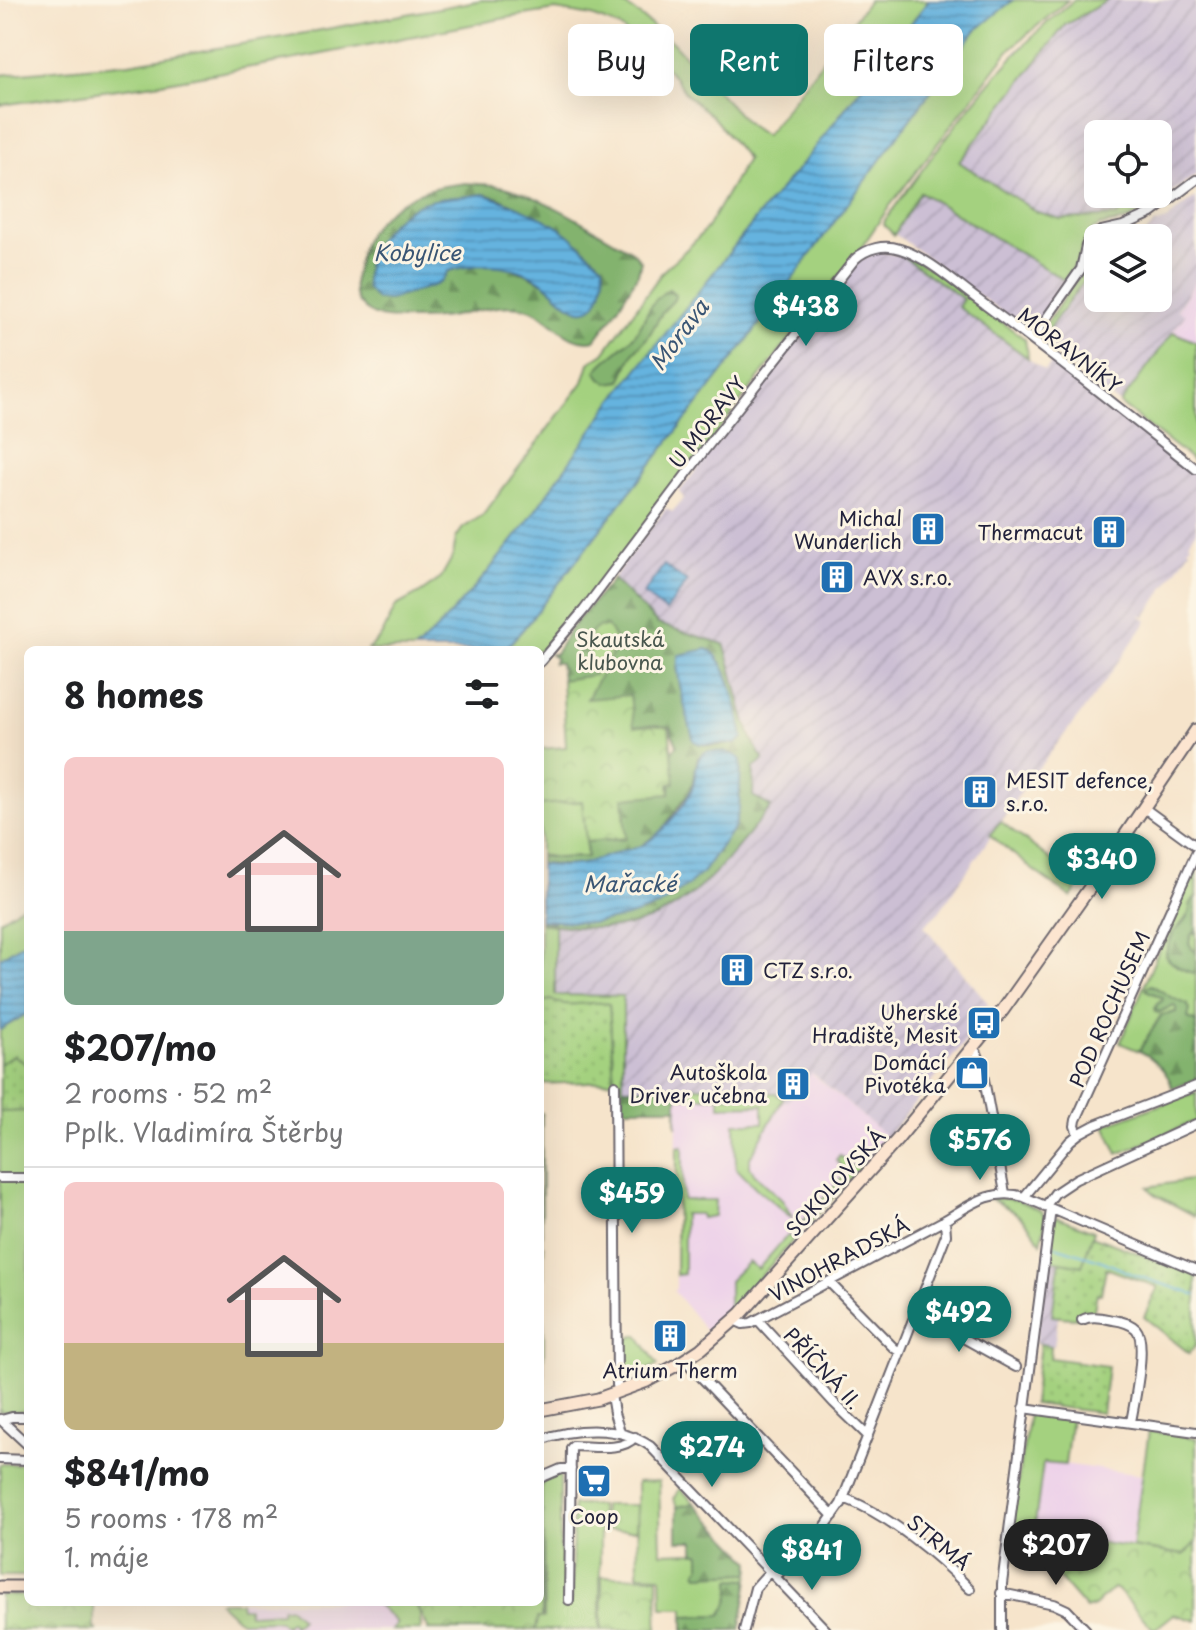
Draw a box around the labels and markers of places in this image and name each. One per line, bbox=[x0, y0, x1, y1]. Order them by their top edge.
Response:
pin: $438 bbox=[759, 280, 853, 348]
place label: Michal Wunderlich bbox=[794, 503, 902, 556]
building icon: Michal Wunderlich bbox=[909, 510, 947, 548]
building icon: Thermacut bbox=[1090, 513, 1128, 551]
place label: Thermacut bbox=[977, 517, 1083, 547]
building icon: AVX s.r.o. bbox=[818, 558, 856, 596]
place label: AVX s.r.o. bbox=[863, 562, 952, 592]
place label: MESIT defence, s.r.o. bbox=[1006, 765, 1153, 818]
building icon: MESIT defence, s.r.o. bbox=[961, 773, 999, 811]
pin: $340 bbox=[1055, 833, 1149, 901]
building icon: CTZ s.r.o. bbox=[718, 951, 756, 989]
place label: CTZ s.r.o. bbox=[763, 955, 853, 985]
place label: Uherské Hradiště, Mesit bbox=[812, 997, 958, 1050]
bus stop icon: Uherské Hradiště, Mesit bbox=[965, 1004, 1003, 1042]
place label: Domácí Pivotéka bbox=[864, 1047, 947, 1100]
shop icon: Domácí Pivotéka bbox=[953, 1054, 991, 1092]
place label: Autoškola Driver, učebna bbox=[629, 1057, 768, 1110]
building icon: Autoškola Driver, učebna bbox=[774, 1065, 812, 1103]
pin: $576 bbox=[933, 1114, 1027, 1182]
pin: $459 bbox=[585, 1167, 679, 1235]
pin: $492 bbox=[912, 1286, 1006, 1354]
building icon: Atrium Therm bbox=[651, 1317, 689, 1355]
place label: Atrium Therm bbox=[602, 1355, 738, 1385]
pin: $274 bbox=[665, 1421, 759, 1489]
supermarket icon: Coop bbox=[575, 1462, 613, 1500]
place label: Coop bbox=[570, 1501, 618, 1531]
pin: $207 bbox=[1009, 1519, 1103, 1587]
pin: $841 bbox=[765, 1524, 859, 1592]

